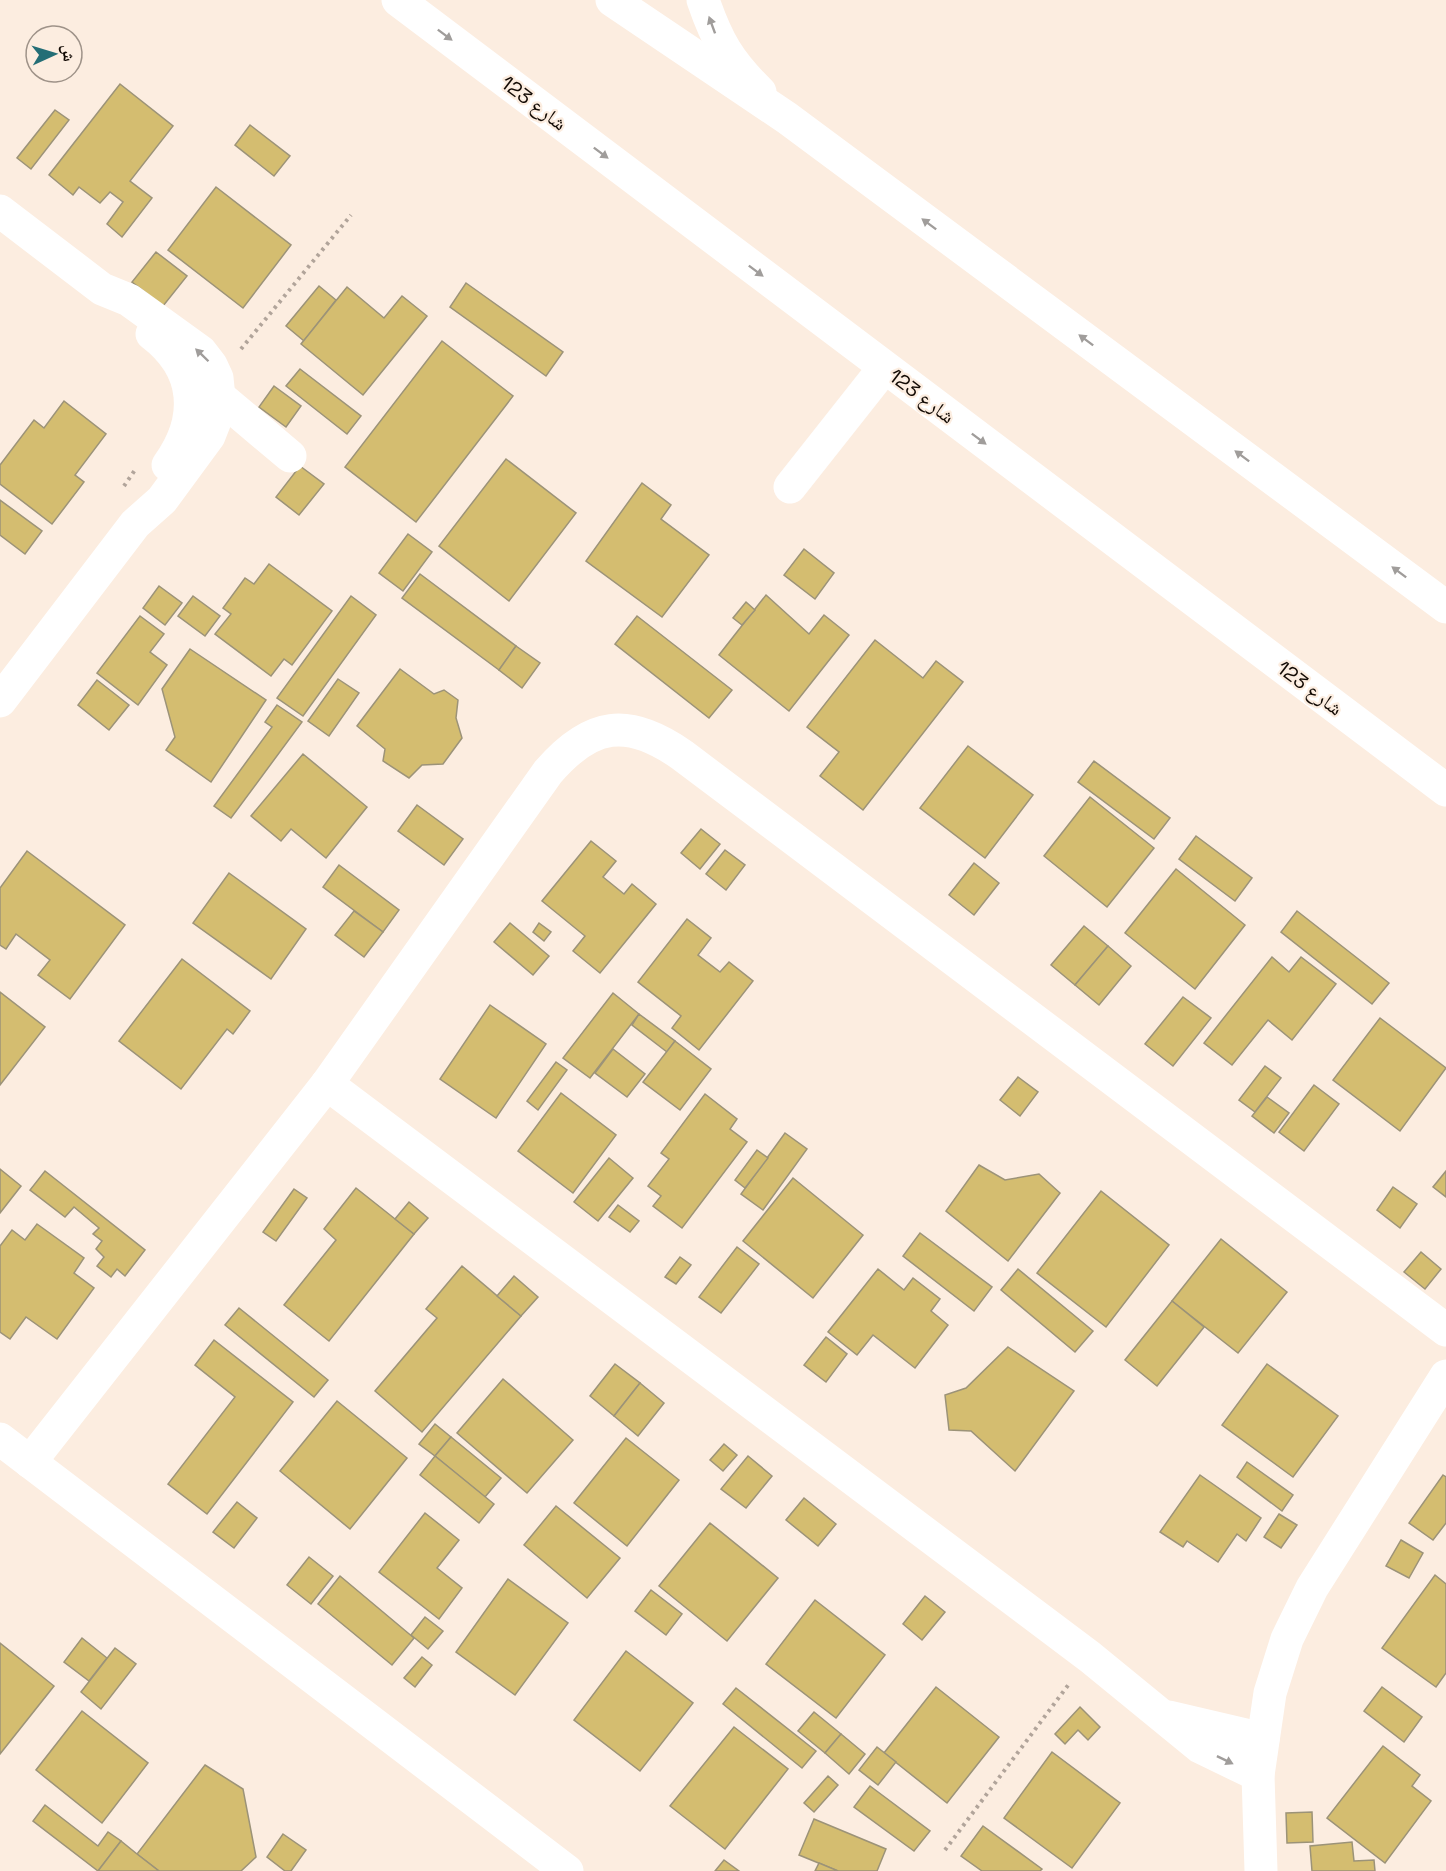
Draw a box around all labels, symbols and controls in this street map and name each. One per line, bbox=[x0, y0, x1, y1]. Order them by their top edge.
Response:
one-way arrow bbox=[707, 15, 717, 33]
north arrow bbox=[24, 24, 84, 84]
one-way arrow bbox=[438, 29, 453, 41]
text: ش bbox=[57, 44, 80, 62]
street label: شارع 123 bbox=[496, 70, 572, 136]
one-way arrow bbox=[592, 147, 608, 159]
one-way arrow bbox=[922, 218, 938, 230]
one-way arrow bbox=[748, 264, 764, 277]
one-way arrow bbox=[1078, 334, 1094, 346]
one-way arrow bbox=[195, 348, 209, 362]
street label: شارع 123 bbox=[884, 363, 960, 429]
one-way arrow bbox=[970, 433, 986, 445]
one-way arrow bbox=[1235, 451, 1250, 463]
one-way arrow bbox=[1391, 566, 1407, 579]
street label: شارع 123 bbox=[1272, 655, 1348, 721]
one-way arrow bbox=[1217, 1755, 1234, 1764]

